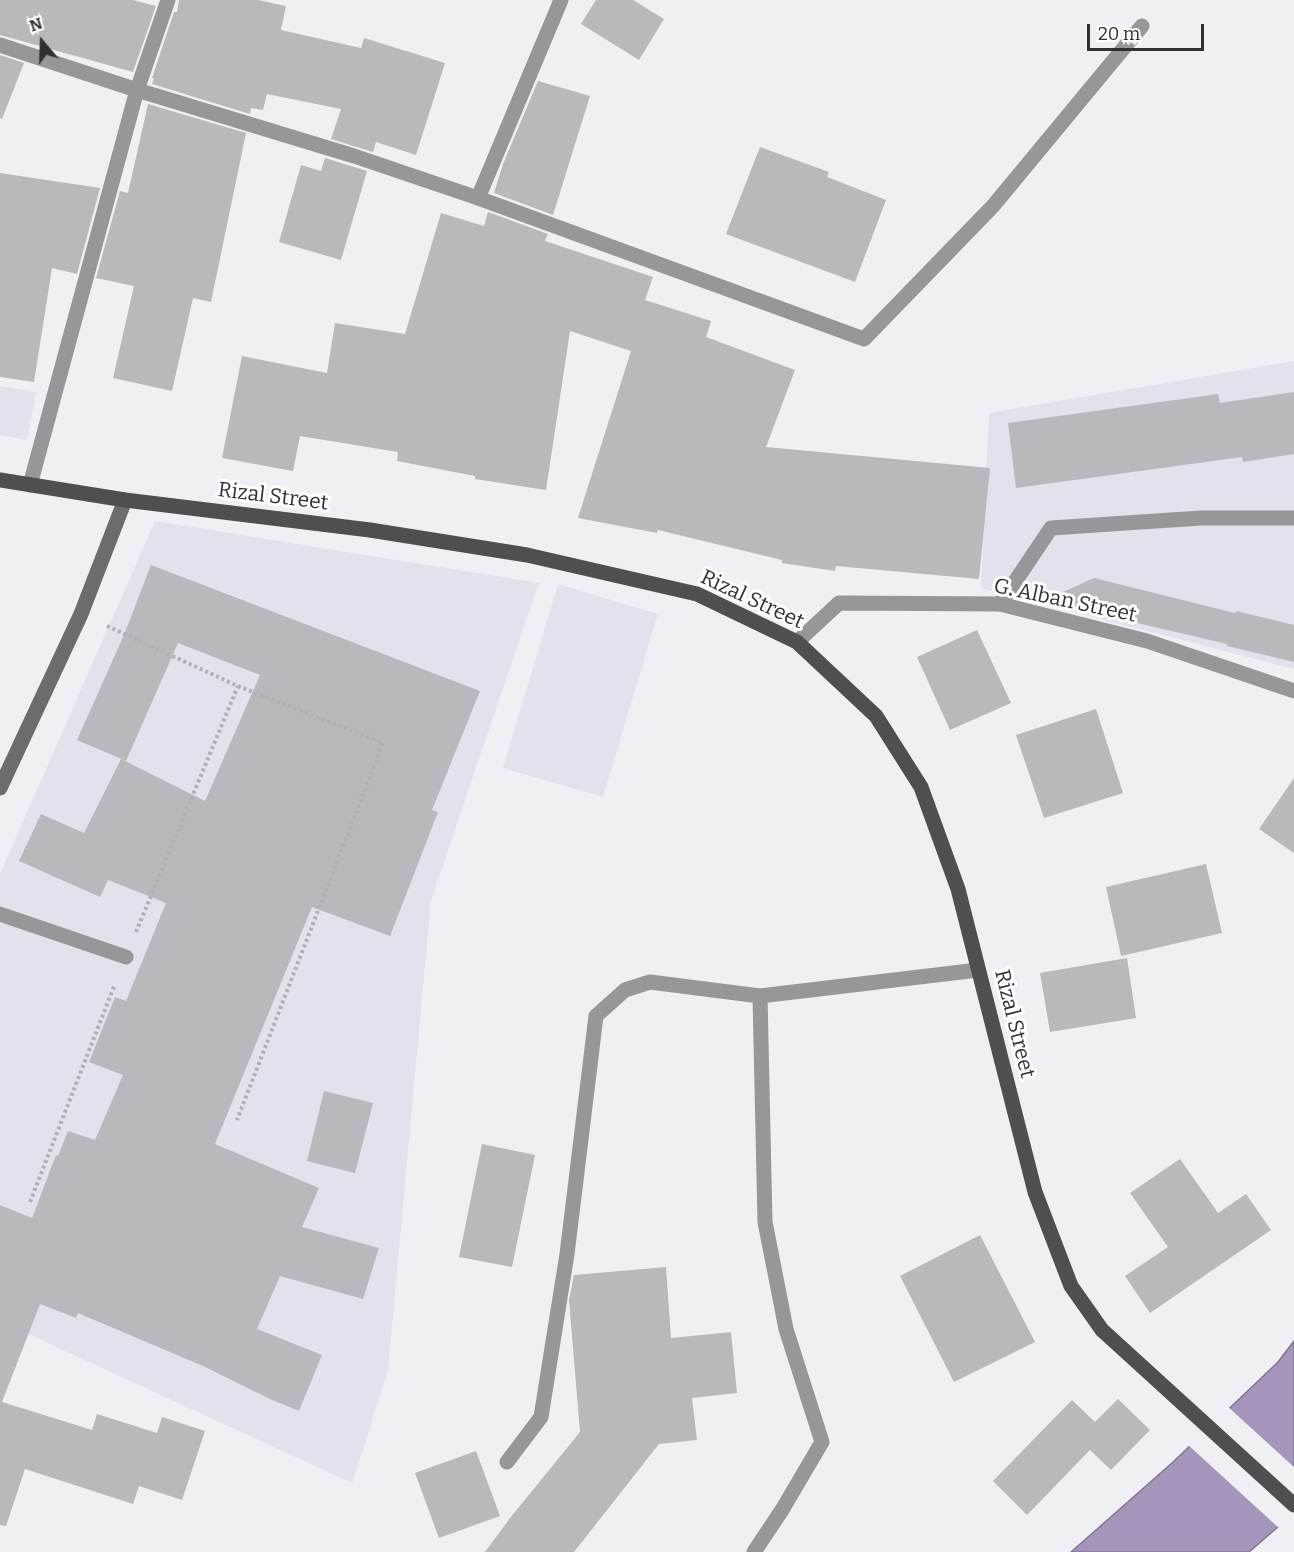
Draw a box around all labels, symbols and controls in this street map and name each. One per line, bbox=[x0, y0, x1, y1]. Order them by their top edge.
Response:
north arrow bbox=[12, 12, 72, 72]
scale bar bbox=[1090, 12, 1207, 50]
text: N bbox=[27, 14, 45, 36]
text: 20 m bbox=[1098, 23, 1140, 45]
street label: Rizal Street bbox=[216, 478, 330, 516]
street label: Rizal Street bbox=[696, 565, 808, 635]
street label: G. Alban Street bbox=[991, 574, 1139, 628]
street label: Rizal Street bbox=[988, 967, 1040, 1081]

